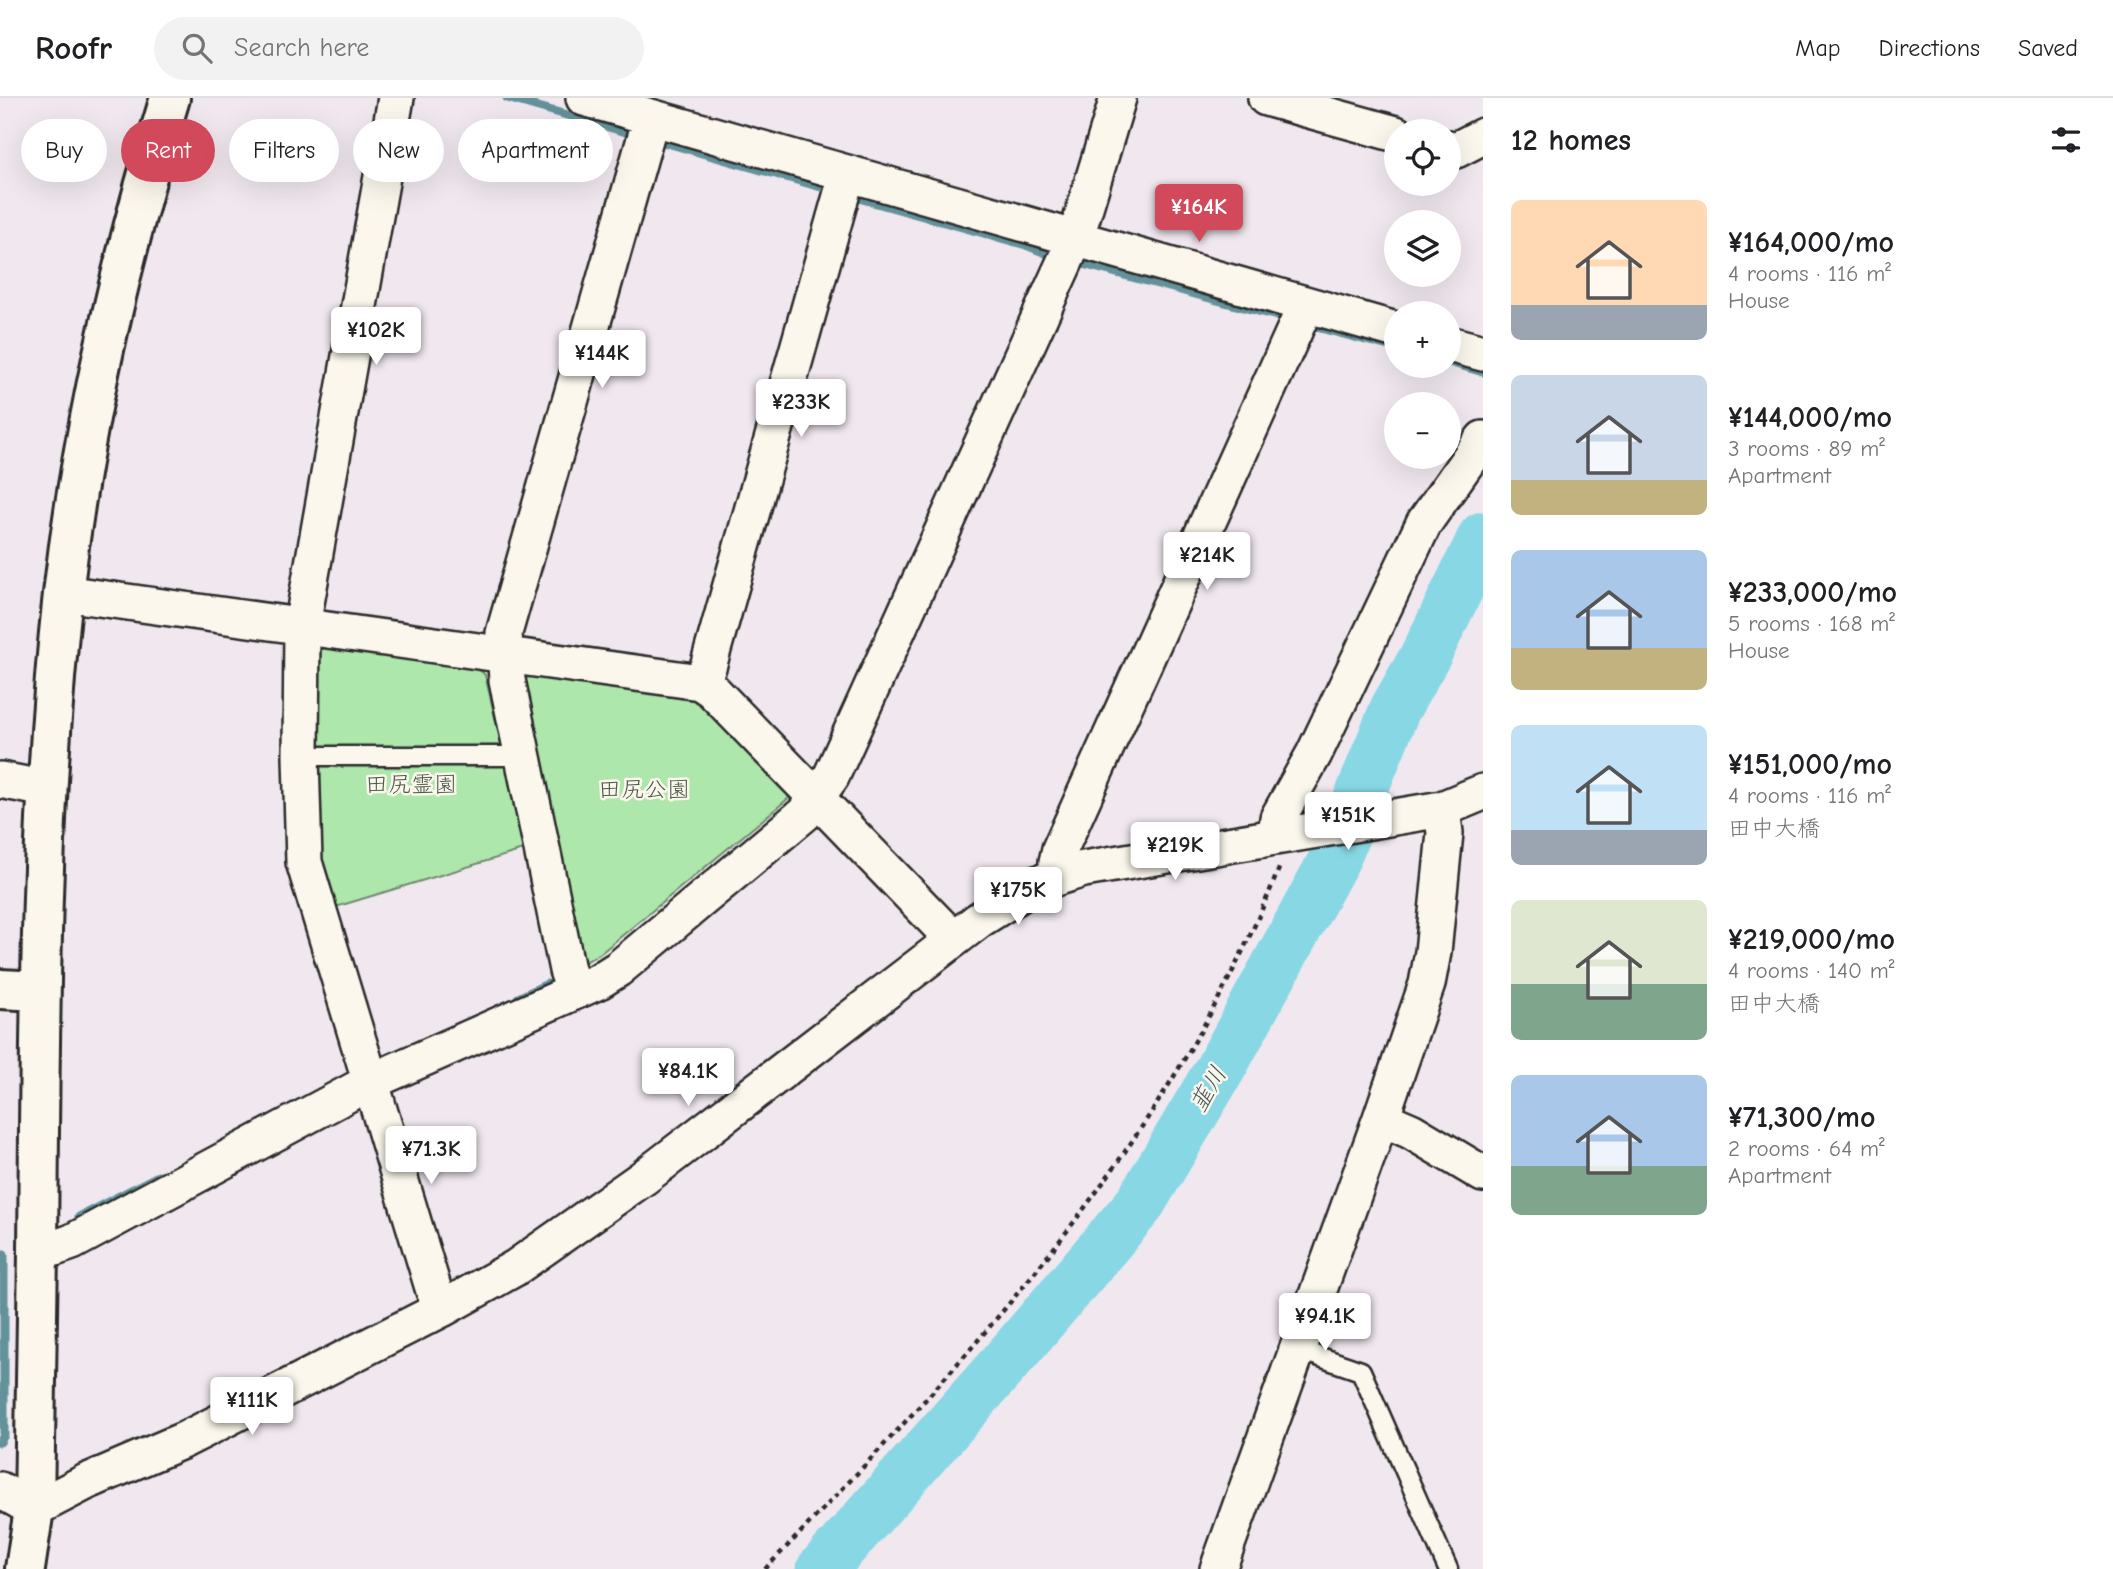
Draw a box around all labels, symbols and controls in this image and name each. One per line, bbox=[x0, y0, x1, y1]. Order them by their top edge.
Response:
search box bbox=[154, 17, 644, 80]
text: Roofr bbox=[35, 29, 112, 67]
icon: search bbox=[178, 29, 216, 67]
text: Search here bbox=[234, 33, 369, 63]
text: Map bbox=[1795, 34, 1841, 62]
text: Directions bbox=[1879, 34, 1980, 62]
text: Saved bbox=[2018, 34, 2078, 62]
chip: Buy bbox=[21, 119, 107, 182]
chip: Rent bbox=[121, 119, 215, 182]
chip: Filters bbox=[229, 119, 339, 182]
chip: New bbox=[353, 119, 444, 182]
chip: Apartment bbox=[458, 119, 613, 182]
map controls bbox=[1384, 119, 1461, 469]
button: locate bbox=[1384, 119, 1461, 196]
icon: filters bbox=[2047, 121, 2085, 159]
text: 12 homes bbox=[1511, 123, 1631, 158]
pin: ¥164K bbox=[1150, 184, 1248, 244]
text: ¥164K bbox=[1171, 193, 1227, 220]
button: layers bbox=[1384, 210, 1461, 287]
text: ¥164,000/mo bbox=[1728, 225, 1894, 260]
icon: home bbox=[1567, 228, 1651, 312]
text: 4 rooms · 116 m² bbox=[1728, 260, 1891, 287]
text: House bbox=[1728, 287, 1790, 314]
button: + bbox=[1384, 301, 1461, 378]
pin: ¥102K bbox=[327, 308, 425, 367]
text: ¥102K bbox=[347, 316, 405, 343]
pin: ¥144K bbox=[553, 330, 651, 390]
text: ¥144K bbox=[575, 339, 629, 366]
pin: ¥233K bbox=[752, 380, 850, 439]
text: ¥233K bbox=[772, 388, 830, 415]
button: − bbox=[1384, 392, 1461, 469]
text: ¥144,000/mo bbox=[1728, 400, 1892, 435]
icon: home bbox=[1567, 403, 1651, 487]
text: 3 rooms · 89 m² bbox=[1728, 435, 1885, 462]
text: Apartment bbox=[1728, 462, 1831, 489]
pin: ¥214K bbox=[1158, 532, 1256, 592]
text: ¥214K bbox=[1179, 541, 1235, 568]
text: ¥233,000/mo bbox=[1728, 575, 1897, 610]
icon: home bbox=[1567, 578, 1651, 662]
text: 5 rooms · 168 m² bbox=[1728, 610, 1895, 637]
text: House bbox=[1728, 637, 1790, 664]
text: ¥151,000/mo bbox=[1728, 747, 1892, 782]
icon: home bbox=[1567, 753, 1651, 837]
park label: 田尻霊園 bbox=[365, 771, 457, 798]
park label: 田尻公園 bbox=[598, 776, 690, 803]
text: 4 rooms · 116 m² bbox=[1728, 782, 1891, 809]
pin: ¥151K bbox=[1299, 792, 1397, 852]
text: ¥151K bbox=[1321, 801, 1375, 828]
text: 田中大橋 bbox=[1728, 815, 1820, 842]
pin: ¥219K bbox=[1126, 822, 1224, 882]
text: ¥219K bbox=[1147, 831, 1203, 858]
pin: ¥175K bbox=[969, 868, 1067, 927]
text: ¥175K bbox=[990, 876, 1046, 903]
text: ¥219,000/mo bbox=[1728, 922, 1895, 957]
icon: home bbox=[1567, 928, 1651, 1012]
text: 4 rooms · 140 m² bbox=[1728, 957, 1895, 984]
text: 田中大橋 bbox=[1728, 990, 1820, 1017]
pin: ¥84.1K bbox=[631, 1048, 745, 1108]
text: ¥84.1K bbox=[658, 1057, 718, 1084]
water label: 韮川 bbox=[1184, 1061, 1232, 1117]
text: ¥71,300/mo bbox=[1728, 1100, 1875, 1135]
icon: home bbox=[1567, 1103, 1651, 1187]
pin: ¥71.3K bbox=[374, 1126, 488, 1186]
text: ¥71.3K bbox=[401, 1135, 461, 1162]
text: 2 rooms · 64 m² bbox=[1728, 1135, 1885, 1162]
text: Apartment bbox=[1728, 1162, 1831, 1189]
pin: ¥94.1K bbox=[1268, 1294, 1382, 1353]
text: ¥94.1K bbox=[1295, 1302, 1355, 1329]
pin: ¥111K bbox=[203, 1378, 301, 1437]
text: ¥111K bbox=[226, 1386, 278, 1413]

